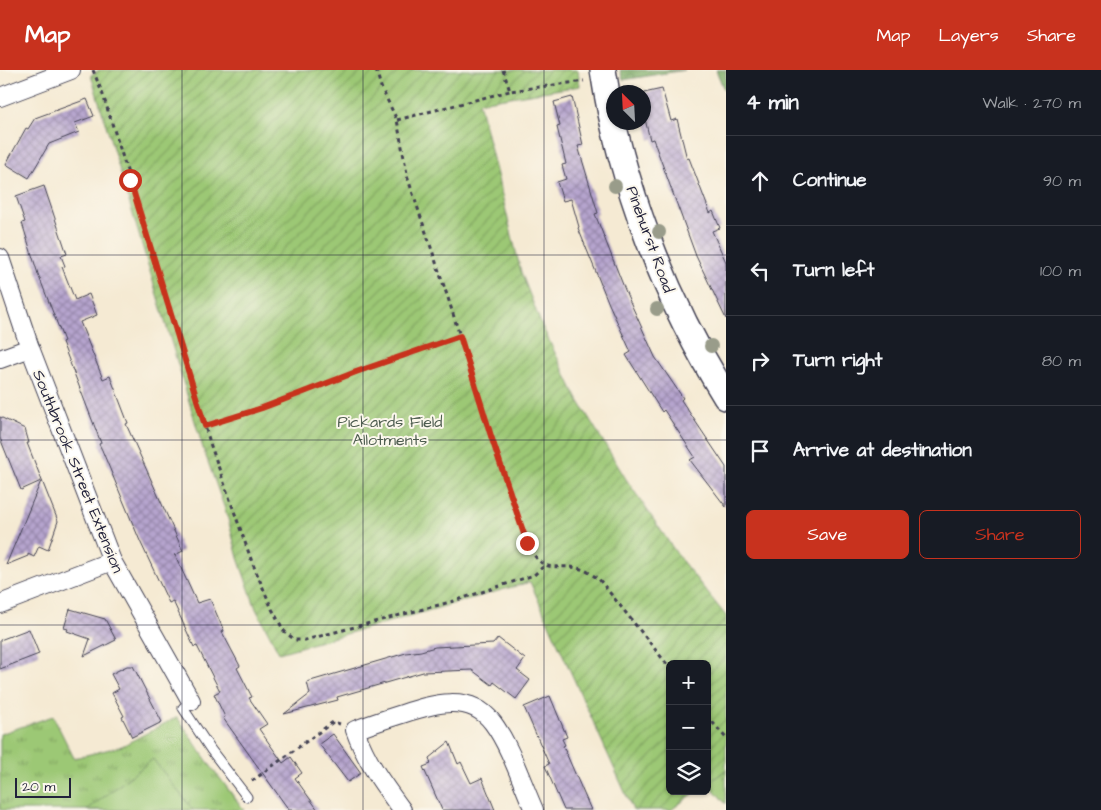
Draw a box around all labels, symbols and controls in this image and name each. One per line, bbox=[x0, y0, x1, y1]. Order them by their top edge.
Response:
text: Map bbox=[25, 18, 70, 52]
text: Map bbox=[876, 23, 910, 48]
text: Layers bbox=[938, 23, 999, 48]
text: Share bbox=[1027, 23, 1076, 48]
north arrow bbox=[606, 85, 651, 130]
text: 4 min bbox=[746, 88, 799, 117]
text: Walk · 270 m bbox=[982, 92, 1081, 114]
icon: ahead bbox=[746, 167, 774, 195]
text: Continue bbox=[793, 167, 867, 194]
route start bbox=[119, 169, 142, 192]
text: 90 m bbox=[1043, 170, 1081, 192]
street label: Pinehurst Road bbox=[621, 183, 680, 296]
icon: left bbox=[746, 257, 774, 285]
text: Turn left bbox=[793, 257, 874, 284]
text: 100 m bbox=[1040, 260, 1081, 282]
icon: right bbox=[746, 347, 774, 375]
text: Turn right bbox=[793, 347, 882, 374]
text: 80 m bbox=[1042, 350, 1081, 372]
street label: Southbrook Street Extension bbox=[27, 367, 129, 576]
park label: Pickards Field Allotments bbox=[337, 411, 443, 451]
icon: arrive bbox=[746, 437, 774, 465]
text: Arrive at destination bbox=[793, 437, 972, 464]
button: Save bbox=[746, 510, 909, 559]
button: Share bbox=[919, 510, 1081, 559]
route end bbox=[516, 532, 539, 555]
map controls bbox=[666, 660, 711, 795]
button: + bbox=[666, 660, 711, 705]
button: − bbox=[666, 705, 711, 750]
button: layers bbox=[666, 750, 711, 795]
scale bar bbox=[15, 775, 71, 798]
text: 20 m bbox=[22, 777, 55, 797]

